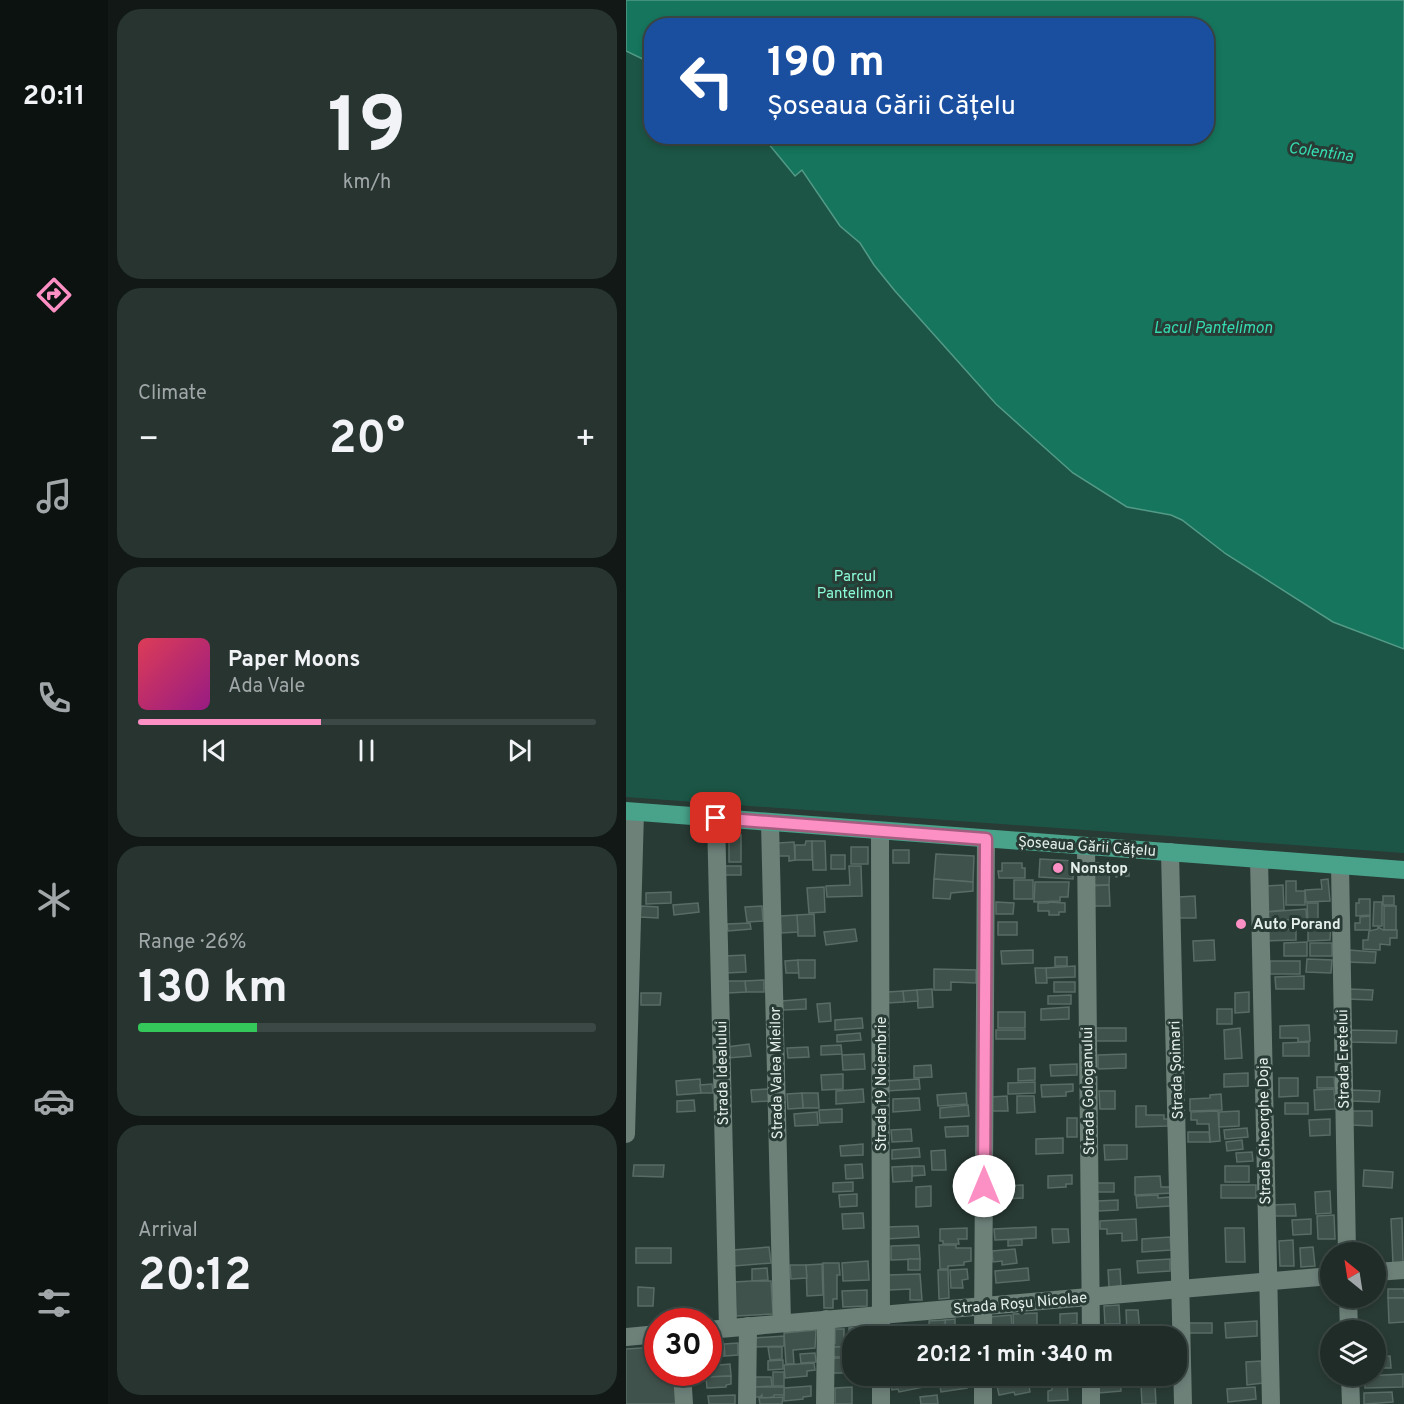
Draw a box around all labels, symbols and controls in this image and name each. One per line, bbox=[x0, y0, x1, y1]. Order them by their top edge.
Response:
text: 190 m bbox=[767, 38, 885, 91]
icon: left bbox=[668, 42, 746, 120]
text: 20:11 bbox=[23, 80, 85, 114]
text: 19 bbox=[327, 81, 407, 180]
text: Șoseaua Gării Cățelu bbox=[767, 90, 1016, 124]
water label: Colentina bbox=[1287, 139, 1355, 168]
text: km/h bbox=[343, 170, 391, 196]
icon: directions bbox=[33, 274, 75, 316]
water label: Lacul Pantelimon bbox=[1154, 319, 1273, 339]
text: Climate bbox=[138, 381, 207, 407]
text: 20° bbox=[329, 412, 405, 469]
text: − bbox=[138, 420, 159, 462]
text: + bbox=[575, 420, 596, 462]
icon: music bbox=[33, 475, 75, 517]
park label: Parcul Pantelimon bbox=[817, 568, 893, 604]
text: Paper Moons bbox=[228, 647, 360, 674]
text: Ada Vale bbox=[228, 674, 305, 700]
icon: phone bbox=[33, 677, 75, 719]
icon: previous bbox=[198, 734, 231, 767]
icon: pause bbox=[350, 734, 383, 767]
icon: next bbox=[503, 734, 536, 767]
pin bbox=[690, 792, 741, 843]
icon: arrive bbox=[699, 801, 732, 834]
street label: Șoseaua Gării Cățelu bbox=[1017, 833, 1157, 862]
place label: Nonstop bbox=[1070, 860, 1128, 879]
marker: Nonstop bbox=[1051, 861, 1065, 875]
icon: climate bbox=[33, 879, 75, 921]
place label: Auto Porand bbox=[1253, 916, 1341, 935]
marker: Auto Porand bbox=[1234, 917, 1248, 931]
text: Range · 26% bbox=[138, 930, 246, 956]
text: 130 km bbox=[138, 961, 288, 1018]
street label: Strada Valea Mieilor bbox=[767, 1006, 788, 1139]
street label: Strada Eretelui bbox=[1334, 1009, 1355, 1109]
street label: Strada 19 Noiembrie bbox=[873, 1016, 892, 1152]
street label: Strada Șoimari bbox=[1166, 1020, 1189, 1120]
street label: Strada Idealului bbox=[713, 1021, 734, 1125]
street label: Strada Gologanului bbox=[1079, 1027, 1100, 1155]
street label: Strada Gheorghe Doja bbox=[1255, 1057, 1276, 1205]
icon: car bbox=[33, 1080, 75, 1122]
position arrow bbox=[952, 1154, 1016, 1218]
text: Arrival bbox=[138, 1218, 198, 1244]
north arrow bbox=[1320, 1242, 1386, 1308]
map controls bbox=[1320, 1242, 1386, 1386]
text: 20:12 bbox=[138, 1249, 252, 1306]
icon: filters bbox=[33, 1282, 75, 1324]
street label: Strada Roșu Nicolae bbox=[952, 1289, 1088, 1320]
speed limit sign: 30 bbox=[644, 1308, 722, 1386]
button: layers bbox=[1320, 1320, 1386, 1386]
text: 20:12 · 1 min · 340 m bbox=[916, 1342, 1113, 1369]

